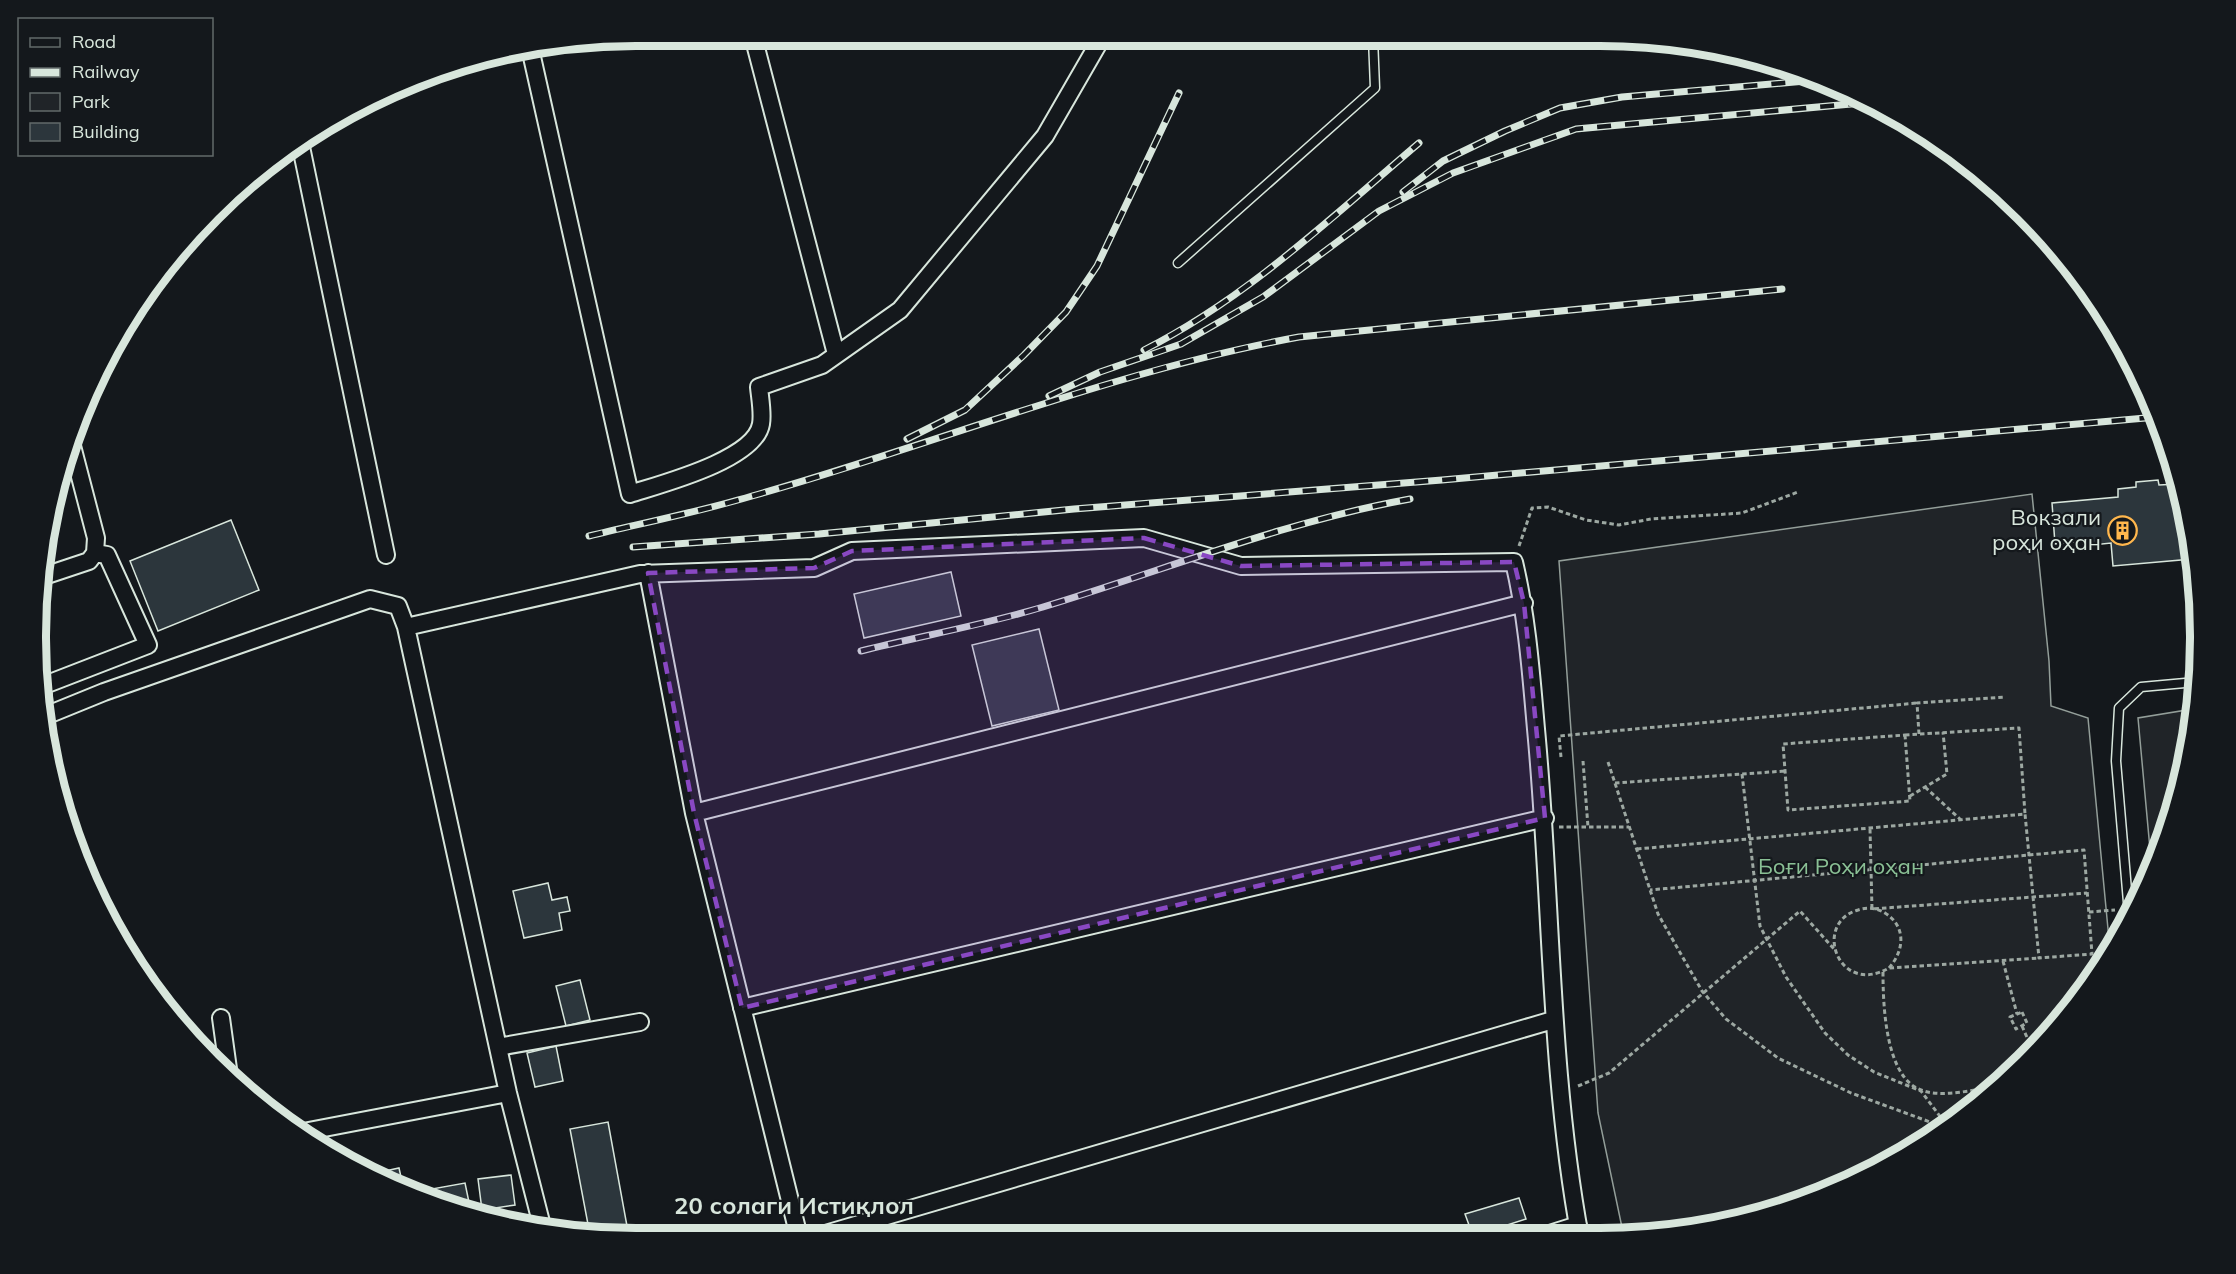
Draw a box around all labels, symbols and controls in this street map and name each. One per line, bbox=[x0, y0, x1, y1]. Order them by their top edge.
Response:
legend bbox=[18, 18, 213, 156]
text: Road bbox=[72, 30, 116, 53]
text: Railway bbox=[72, 60, 140, 83]
text: Park bbox=[72, 90, 111, 113]
text: Building bbox=[72, 120, 140, 143]
place label: Вокзали роҳи оҳан bbox=[1992, 503, 2101, 556]
building icon: Вокзали роҳи оҳан bbox=[2106, 514, 2138, 546]
park label: Боғи Роҳи оҳан bbox=[1758, 852, 1924, 880]
district label: 20 солаги Истиқлол bbox=[674, 1190, 914, 1220]

